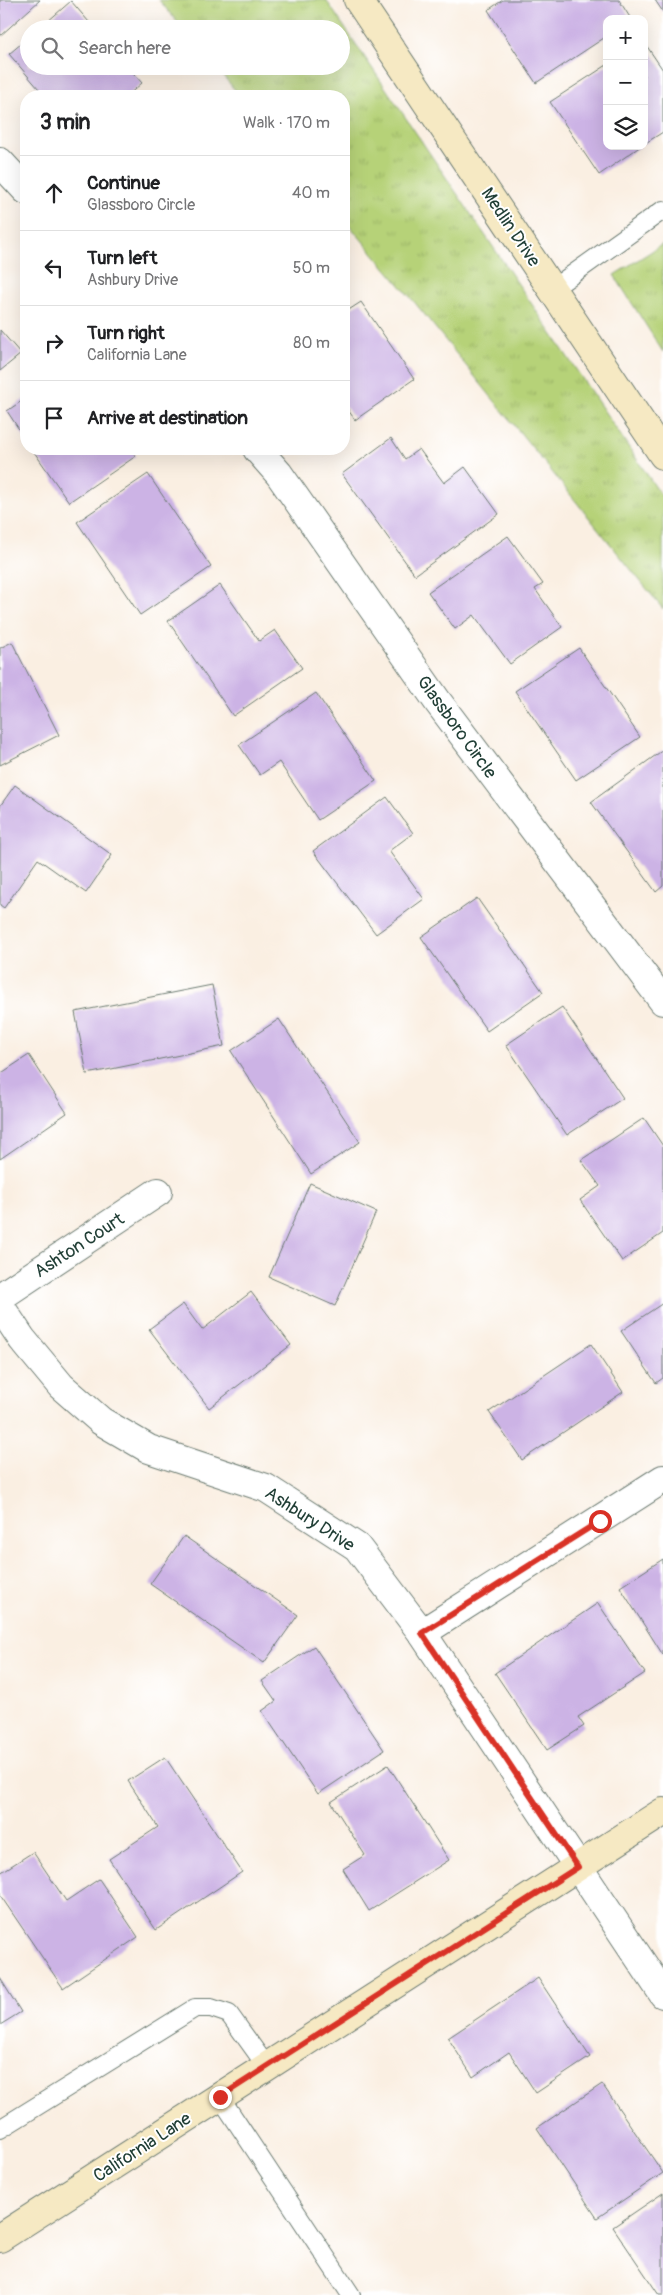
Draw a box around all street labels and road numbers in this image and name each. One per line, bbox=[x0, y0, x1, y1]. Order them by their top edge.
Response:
street label: Medlin Drive bbox=[476, 183, 545, 271]
street label: Glassboro Circle bbox=[412, 671, 502, 783]
street label: Ashton Court bbox=[30, 1207, 129, 1283]
street label: Ashbury Drive bbox=[260, 1482, 359, 1557]
street label: California Lane bbox=[89, 2107, 196, 2188]

